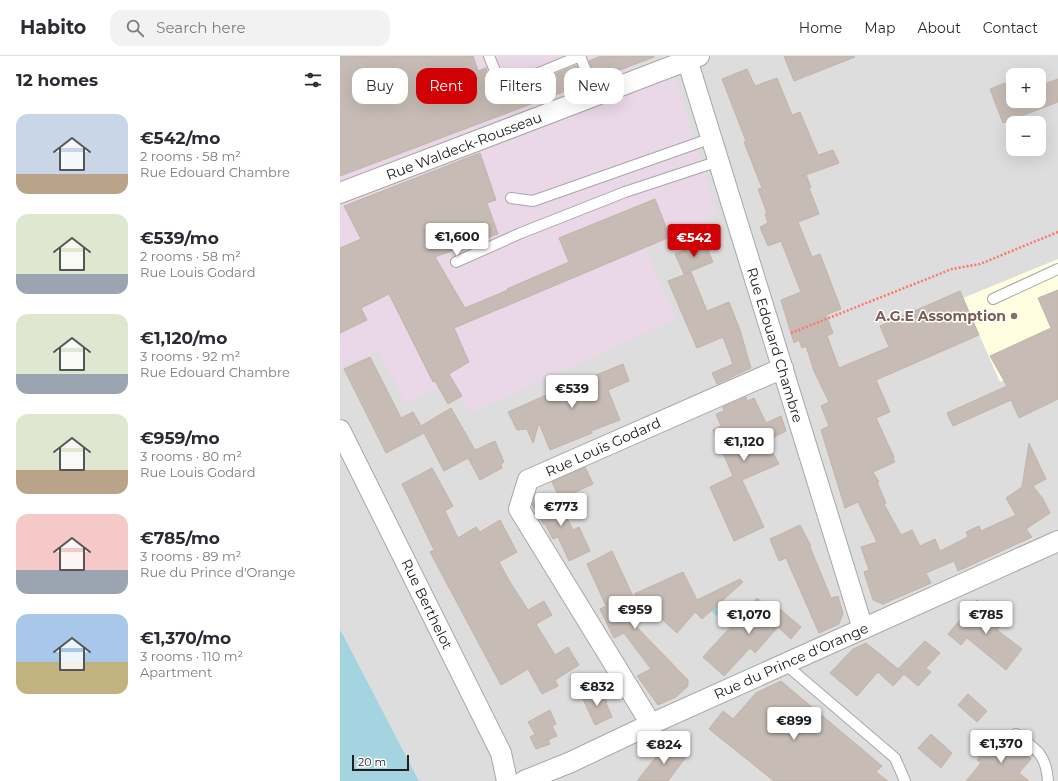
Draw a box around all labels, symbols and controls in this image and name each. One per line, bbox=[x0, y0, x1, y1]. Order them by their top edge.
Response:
search box bbox=[110, 10, 390, 46]
text: Habito bbox=[20, 16, 86, 39]
icon: search bbox=[124, 17, 146, 39]
text: Search here bbox=[156, 18, 246, 37]
text: Home bbox=[799, 19, 842, 37]
text: Map bbox=[864, 19, 895, 37]
text: About bbox=[917, 19, 961, 37]
text: Contact bbox=[983, 19, 1038, 37]
chip: Buy bbox=[352, 68, 408, 104]
chip: Rent bbox=[416, 68, 477, 104]
chip: Filters bbox=[485, 68, 556, 104]
chip: New bbox=[564, 68, 624, 104]
map controls bbox=[1006, 68, 1046, 156]
button: + bbox=[1006, 68, 1046, 108]
icon: filters bbox=[302, 69, 324, 91]
text: 12 homes bbox=[16, 70, 98, 90]
street label: Rue Waldeck-Rousseau bbox=[384, 108, 544, 184]
button: − bbox=[1006, 116, 1046, 156]
text: €542/mo bbox=[140, 128, 220, 148]
icon: home bbox=[48, 130, 96, 178]
text: 2 rooms · 58 m² bbox=[140, 148, 241, 164]
text: Rue Edouard Chambre bbox=[140, 164, 290, 180]
pin: €1,600 bbox=[424, 223, 490, 257]
pin: €542 bbox=[670, 224, 718, 258]
text: €539/mo bbox=[140, 228, 219, 248]
text: €1,600 bbox=[435, 228, 479, 244]
text: €542 bbox=[677, 229, 711, 245]
icon: home bbox=[48, 230, 96, 278]
text: 2 rooms · 58 m² bbox=[140, 248, 241, 264]
text: Rue Louis Godard bbox=[140, 264, 256, 280]
street label: Rue Edouard Chambre bbox=[743, 265, 807, 425]
place label: A.G.E Assomption bbox=[874, 307, 1006, 325]
marker: A.G.E Assomption bbox=[1009, 311, 1019, 321]
text: €1,120/mo bbox=[140, 328, 227, 348]
icon: home bbox=[48, 330, 96, 378]
text: 3 rooms · 92 m² bbox=[140, 348, 240, 364]
text: Rue Edouard Chambre bbox=[140, 364, 290, 380]
pin: €539 bbox=[548, 375, 596, 409]
text: €539 bbox=[555, 380, 589, 396]
street label: Rue Louis Godard bbox=[542, 413, 664, 481]
text: €959/mo bbox=[140, 428, 220, 448]
pin: €1,120 bbox=[711, 428, 777, 462]
icon: home bbox=[48, 430, 96, 478]
text: €1,120 bbox=[724, 433, 764, 449]
text: 3 rooms · 80 m² bbox=[140, 448, 242, 464]
text: Rue Louis Godard bbox=[140, 464, 256, 480]
pin: €773 bbox=[537, 493, 585, 527]
text: €773 bbox=[544, 498, 578, 514]
text: €785/mo bbox=[140, 528, 220, 548]
icon: home bbox=[48, 530, 96, 578]
text: 3 rooms · 89 m² bbox=[140, 548, 241, 564]
street label: Rue Berthelot bbox=[397, 556, 457, 652]
text: Rue du Prince d'Orange bbox=[140, 564, 295, 580]
pin: €959 bbox=[611, 596, 659, 630]
text: €959 bbox=[618, 601, 652, 617]
pin: €1,070 bbox=[716, 601, 782, 635]
pin: €785 bbox=[962, 601, 1010, 635]
text: €1,070 bbox=[727, 606, 771, 622]
text: €785 bbox=[969, 606, 1003, 622]
street label: Rue du Prince d'Orange bbox=[711, 619, 871, 703]
text: €1,370/mo bbox=[140, 628, 231, 648]
icon: home bbox=[48, 630, 96, 678]
text: 3 rooms · 110 m² bbox=[140, 648, 243, 664]
text: Apartment bbox=[140, 664, 212, 680]
pin: €832 bbox=[573, 673, 621, 707]
text: €832 bbox=[580, 678, 614, 694]
pin: €899 bbox=[770, 707, 818, 741]
text: €899 bbox=[776, 712, 812, 728]
pin: €1,370 bbox=[968, 730, 1034, 764]
pin: €824 bbox=[640, 731, 688, 765]
text: €1,370 bbox=[979, 735, 1023, 751]
text: €824 bbox=[646, 736, 682, 752]
scale bar bbox=[352, 753, 409, 772]
text: 20 m bbox=[358, 755, 386, 769]

